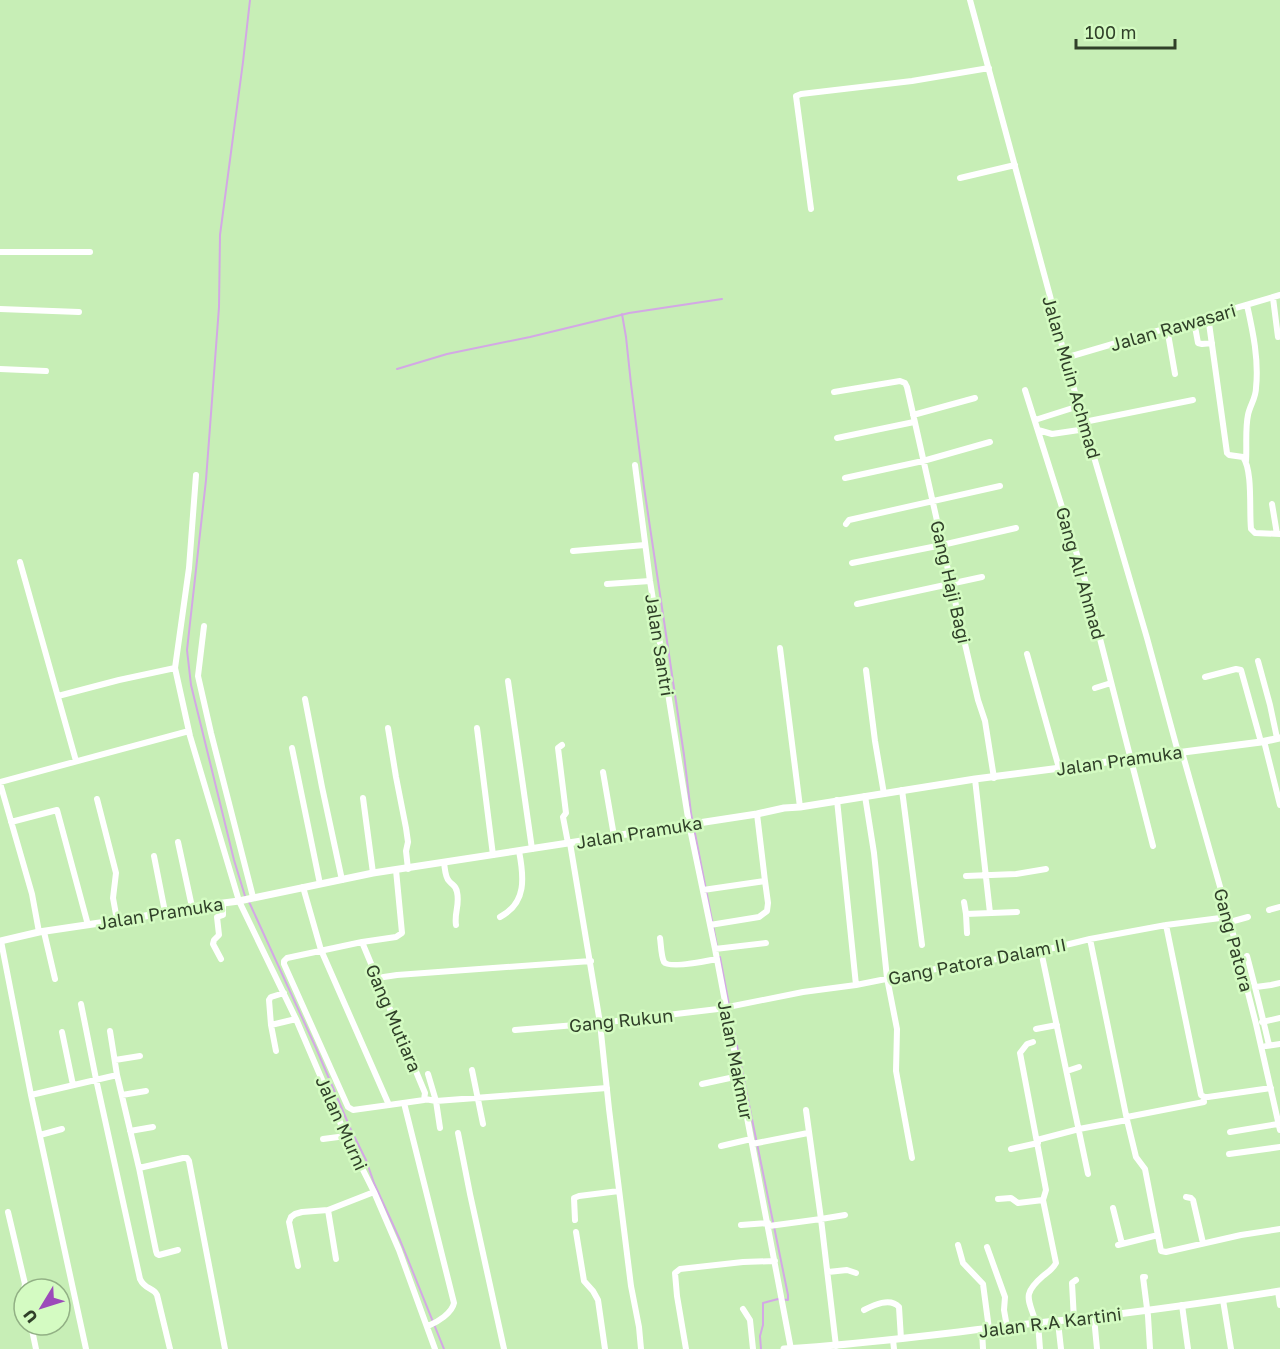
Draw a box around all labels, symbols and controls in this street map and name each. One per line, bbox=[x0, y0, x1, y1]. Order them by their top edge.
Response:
scale bar bbox=[1076, 12, 1175, 50]
text: 100 m bbox=[1085, 21, 1136, 43]
street label: Jalan Muin Achmad bbox=[1038, 293, 1106, 461]
street label: Jalan Rawasari bbox=[1108, 299, 1238, 355]
street label: Gang Ali Ahmad bbox=[1052, 504, 1110, 642]
street label: Gang Haji Bagi bbox=[926, 518, 976, 646]
street label: Jalan Santri bbox=[641, 592, 679, 698]
street label: Jalan Pramuka bbox=[1054, 740, 1184, 780]
street label: Jalan Pramuka bbox=[574, 811, 704, 853]
street label: Gang Patora bbox=[1210, 886, 1258, 994]
street label: Jalan Pramuka bbox=[95, 892, 225, 934]
street label: Gang Patora Dalam II bbox=[886, 933, 1068, 989]
street label: Gang Mutiara bbox=[361, 961, 427, 1075]
street label: Jalan Makmur bbox=[714, 998, 758, 1122]
street label: Gang Rukun bbox=[568, 1004, 674, 1036]
street label: Jalan Murni bbox=[311, 1072, 373, 1174]
north arrow bbox=[12, 1277, 72, 1337]
street label: Jalan R.A Kartini bbox=[977, 1302, 1123, 1342]
text: U bbox=[19, 1305, 42, 1327]

